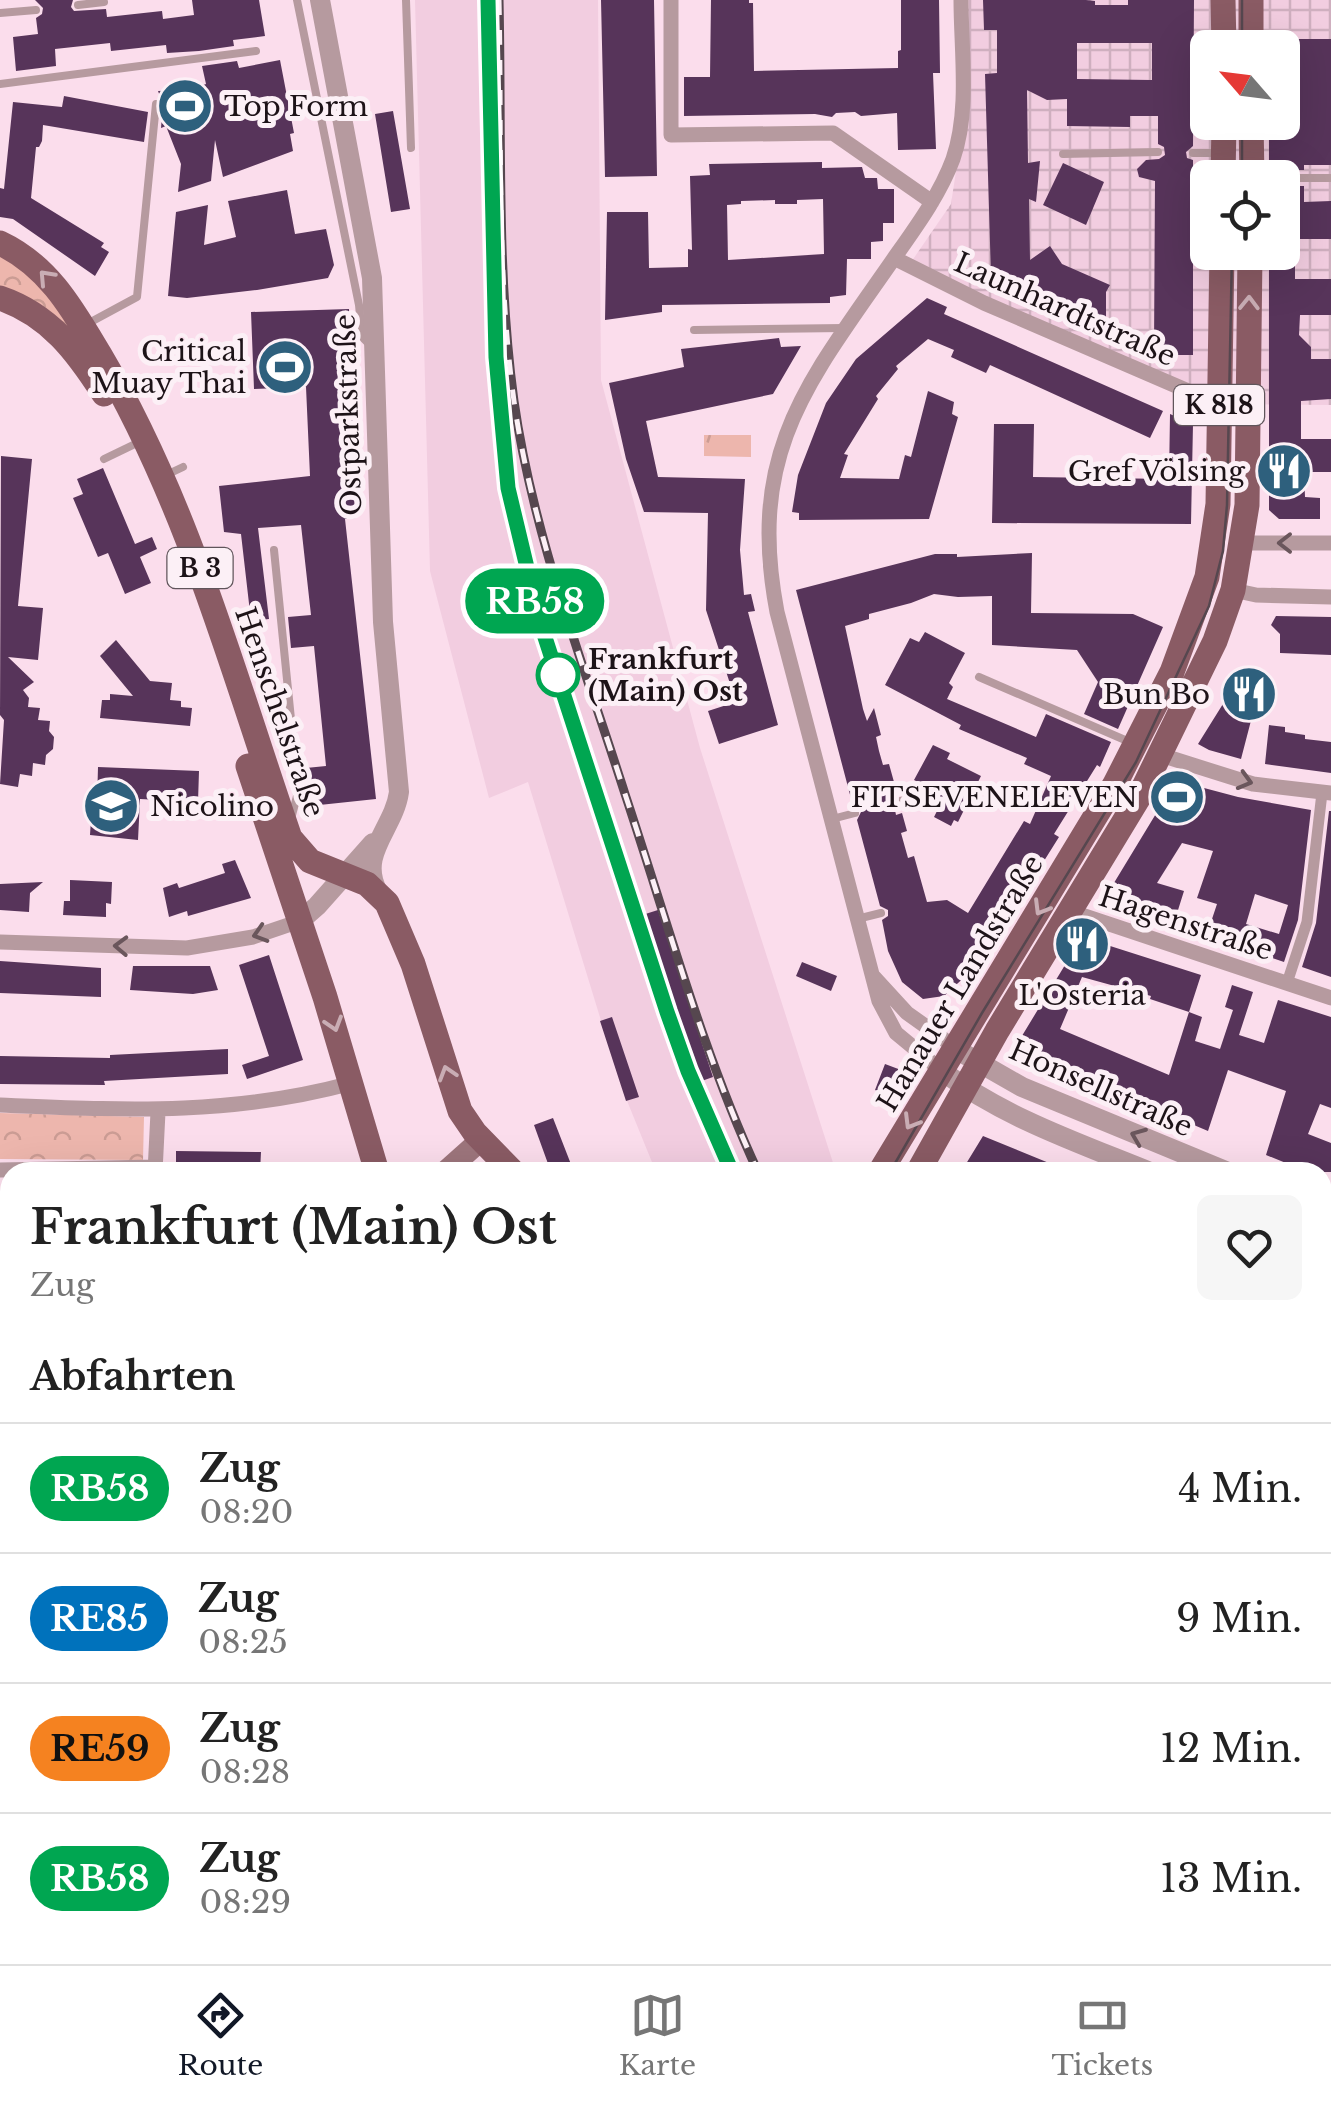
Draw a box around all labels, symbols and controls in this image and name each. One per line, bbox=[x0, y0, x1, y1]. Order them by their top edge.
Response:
north arrow bbox=[1190, 30, 1300, 140]
map controls bbox=[1190, 30, 1300, 270]
sports icon: Top Form bbox=[155, 76, 215, 136]
place label: Top Form bbox=[224, 89, 368, 124]
button: locate bbox=[1190, 160, 1300, 270]
street label: Launhardtstraße bbox=[949, 245, 1181, 374]
one-way arrow bbox=[40, 270, 58, 288]
one-way arrow bbox=[1239, 294, 1260, 310]
street label: Ostparkstraße bbox=[327, 313, 370, 517]
place label: Critical Muay Thai bbox=[91, 334, 246, 401]
sports icon: Critical Muay Thai bbox=[255, 337, 315, 397]
road number: K 818 bbox=[1174, 385, 1264, 425]
restaurant icon: Gref Völsing bbox=[1254, 441, 1314, 501]
place label: Gref Völsing bbox=[1068, 454, 1246, 489]
one-way arrow bbox=[1276, 532, 1292, 553]
road number: B 3 bbox=[168, 548, 232, 588]
line badge: RB58 bbox=[465, 568, 605, 634]
text: RB58 bbox=[485, 580, 585, 623]
street label: Henschelstraße bbox=[227, 602, 332, 822]
place label: Frankfurt (Main) Ost bbox=[588, 642, 743, 709]
marker: Frankfurt (Main) Ost bbox=[537, 654, 579, 696]
restaurant icon: Bun Bo bbox=[1219, 664, 1279, 724]
place label: Bun Bo bbox=[1103, 677, 1210, 712]
sports icon: FITSEVENELEVEN bbox=[1147, 767, 1207, 827]
one-way arrow bbox=[1235, 769, 1252, 790]
school or university icon: Nicolino bbox=[81, 776, 141, 836]
place label: FITSEVENELEVEN bbox=[851, 780, 1138, 815]
place label: Nicolino bbox=[150, 789, 274, 824]
street label: Hanauer Landstraße bbox=[870, 849, 1051, 1118]
street label: Hagenstraße bbox=[1095, 879, 1277, 968]
one-way arrow bbox=[1034, 897, 1053, 915]
restaurant icon: L'Osteria bbox=[1052, 914, 1112, 974]
one-way arrow bbox=[252, 922, 269, 943]
one-way arrow bbox=[113, 936, 129, 957]
place label: L'Osteria bbox=[1018, 978, 1146, 1013]
one-way arrow bbox=[322, 1015, 343, 1032]
street label: Honsellstraße bbox=[1004, 1032, 1198, 1145]
one-way arrow bbox=[438, 1065, 459, 1082]
one-way arrow bbox=[904, 1111, 923, 1129]
one-way arrow bbox=[1130, 1128, 1148, 1148]
button: heart bbox=[1197, 1195, 1302, 1300]
text: Frankfurt (Main) Ost bbox=[30, 1197, 557, 1257]
text: Zug bbox=[30, 1265, 95, 1305]
text: Abfahrten bbox=[30, 1353, 235, 1400]
text: Zug bbox=[199, 1445, 280, 1492]
text: 4 Min. bbox=[1178, 1465, 1302, 1512]
text: RB58 bbox=[50, 1467, 149, 1510]
text: 08:20 bbox=[199, 1492, 293, 1532]
text: Zug bbox=[198, 1575, 278, 1622]
text: 9 Min. bbox=[1176, 1595, 1302, 1642]
text: RE85 bbox=[50, 1597, 148, 1640]
text: 08:25 bbox=[198, 1622, 288, 1662]
text: Zug bbox=[200, 1705, 280, 1752]
text: 12 Min. bbox=[1160, 1725, 1302, 1772]
text: RE59 bbox=[50, 1727, 150, 1770]
text: 08:28 bbox=[200, 1752, 290, 1792]
text: Zug bbox=[199, 1835, 280, 1882]
text: 13 Min. bbox=[1160, 1855, 1302, 1902]
text: RB58 bbox=[50, 1857, 149, 1900]
text: 08:29 bbox=[199, 1882, 291, 1922]
tab: Route bbox=[178, 1988, 263, 2083]
tab: Karte bbox=[619, 1988, 696, 2083]
tab: Tickets bbox=[1052, 1988, 1153, 2083]

